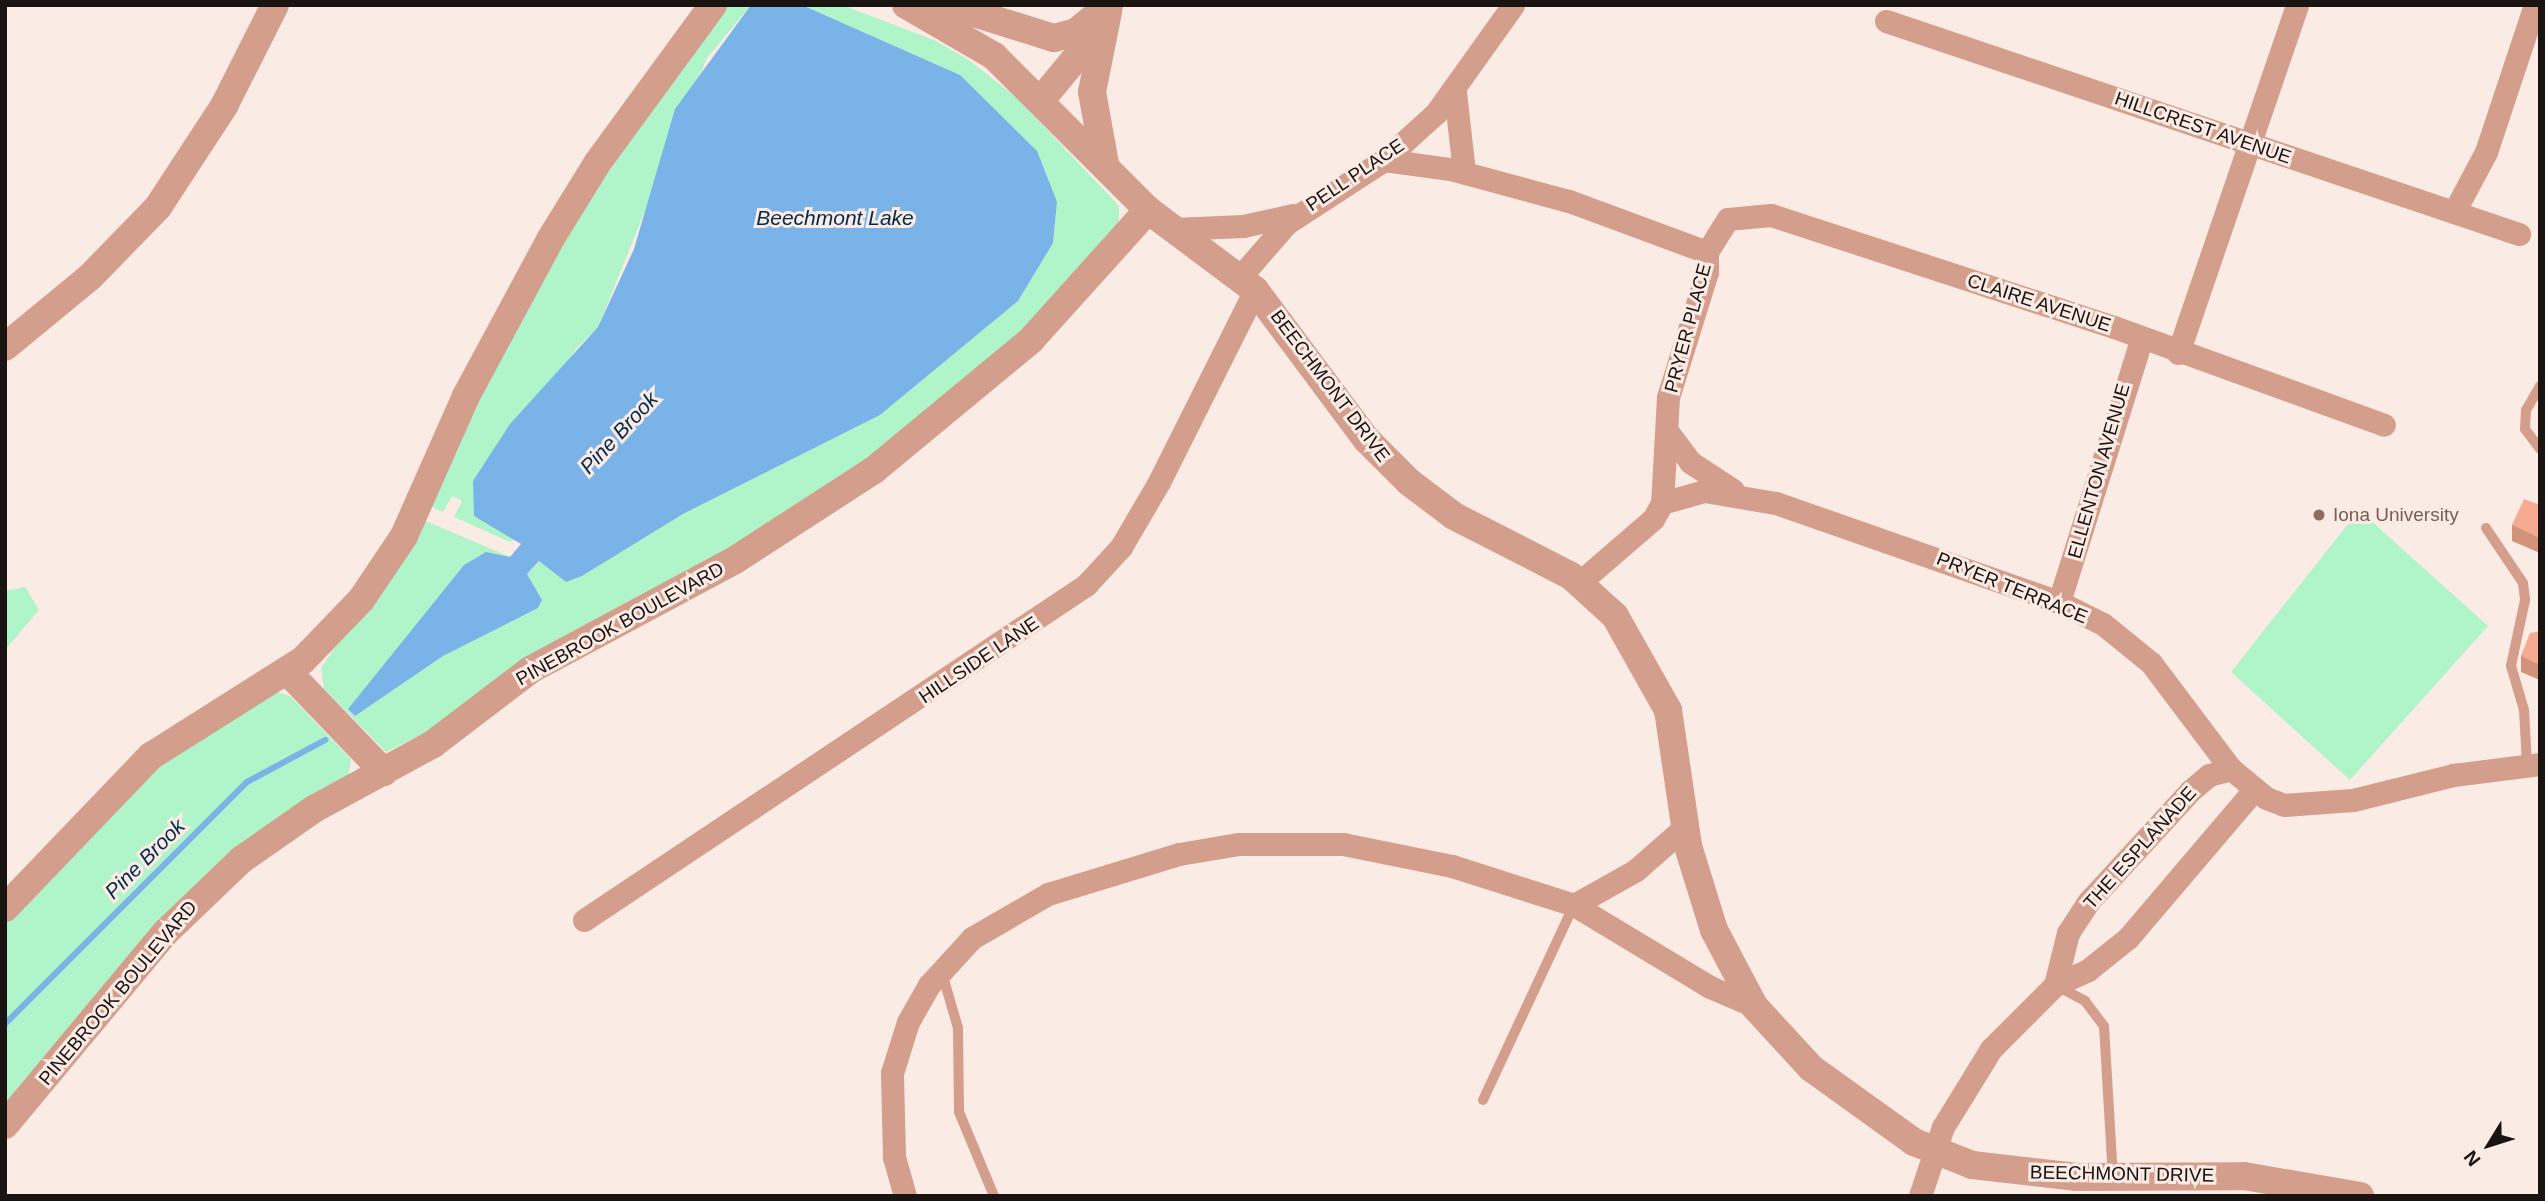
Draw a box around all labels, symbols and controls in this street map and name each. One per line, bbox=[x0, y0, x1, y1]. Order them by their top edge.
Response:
street label: HILLCREST AVENUE bbox=[2111, 87, 2295, 169]
street label: PELL PLACE bbox=[1301, 134, 1409, 216]
water label: Beechmont Lake bbox=[756, 205, 914, 231]
street label: PRYER PLACE bbox=[1660, 261, 1716, 395]
street label: CLAIRE AVENUE bbox=[1964, 269, 2114, 337]
street label: BEECHMONT DRIVE bbox=[1265, 305, 1395, 467]
street label: ELLENTON AVENUE bbox=[2063, 380, 2135, 562]
water label: Pine Brook bbox=[575, 387, 663, 479]
place label: Iona University bbox=[2333, 504, 2459, 526]
marker: Iona University bbox=[2311, 507, 2327, 523]
street label: PRYER TERRACE bbox=[1933, 547, 2091, 629]
street label: PINEBROOK BOULEVARD bbox=[512, 557, 728, 691]
street label: HILLSIDE LANE bbox=[915, 612, 1043, 708]
street label: THE ESPLANADE bbox=[2079, 782, 2201, 914]
water label: Pine Brook bbox=[100, 814, 190, 904]
street label: PINEBROOK BOULEVARD bbox=[34, 896, 202, 1090]
north arrow bbox=[2454, 1110, 2524, 1180]
text: N bbox=[2460, 1146, 2485, 1170]
street label: BEECHMONT DRIVE bbox=[2029, 1161, 2215, 1187]

